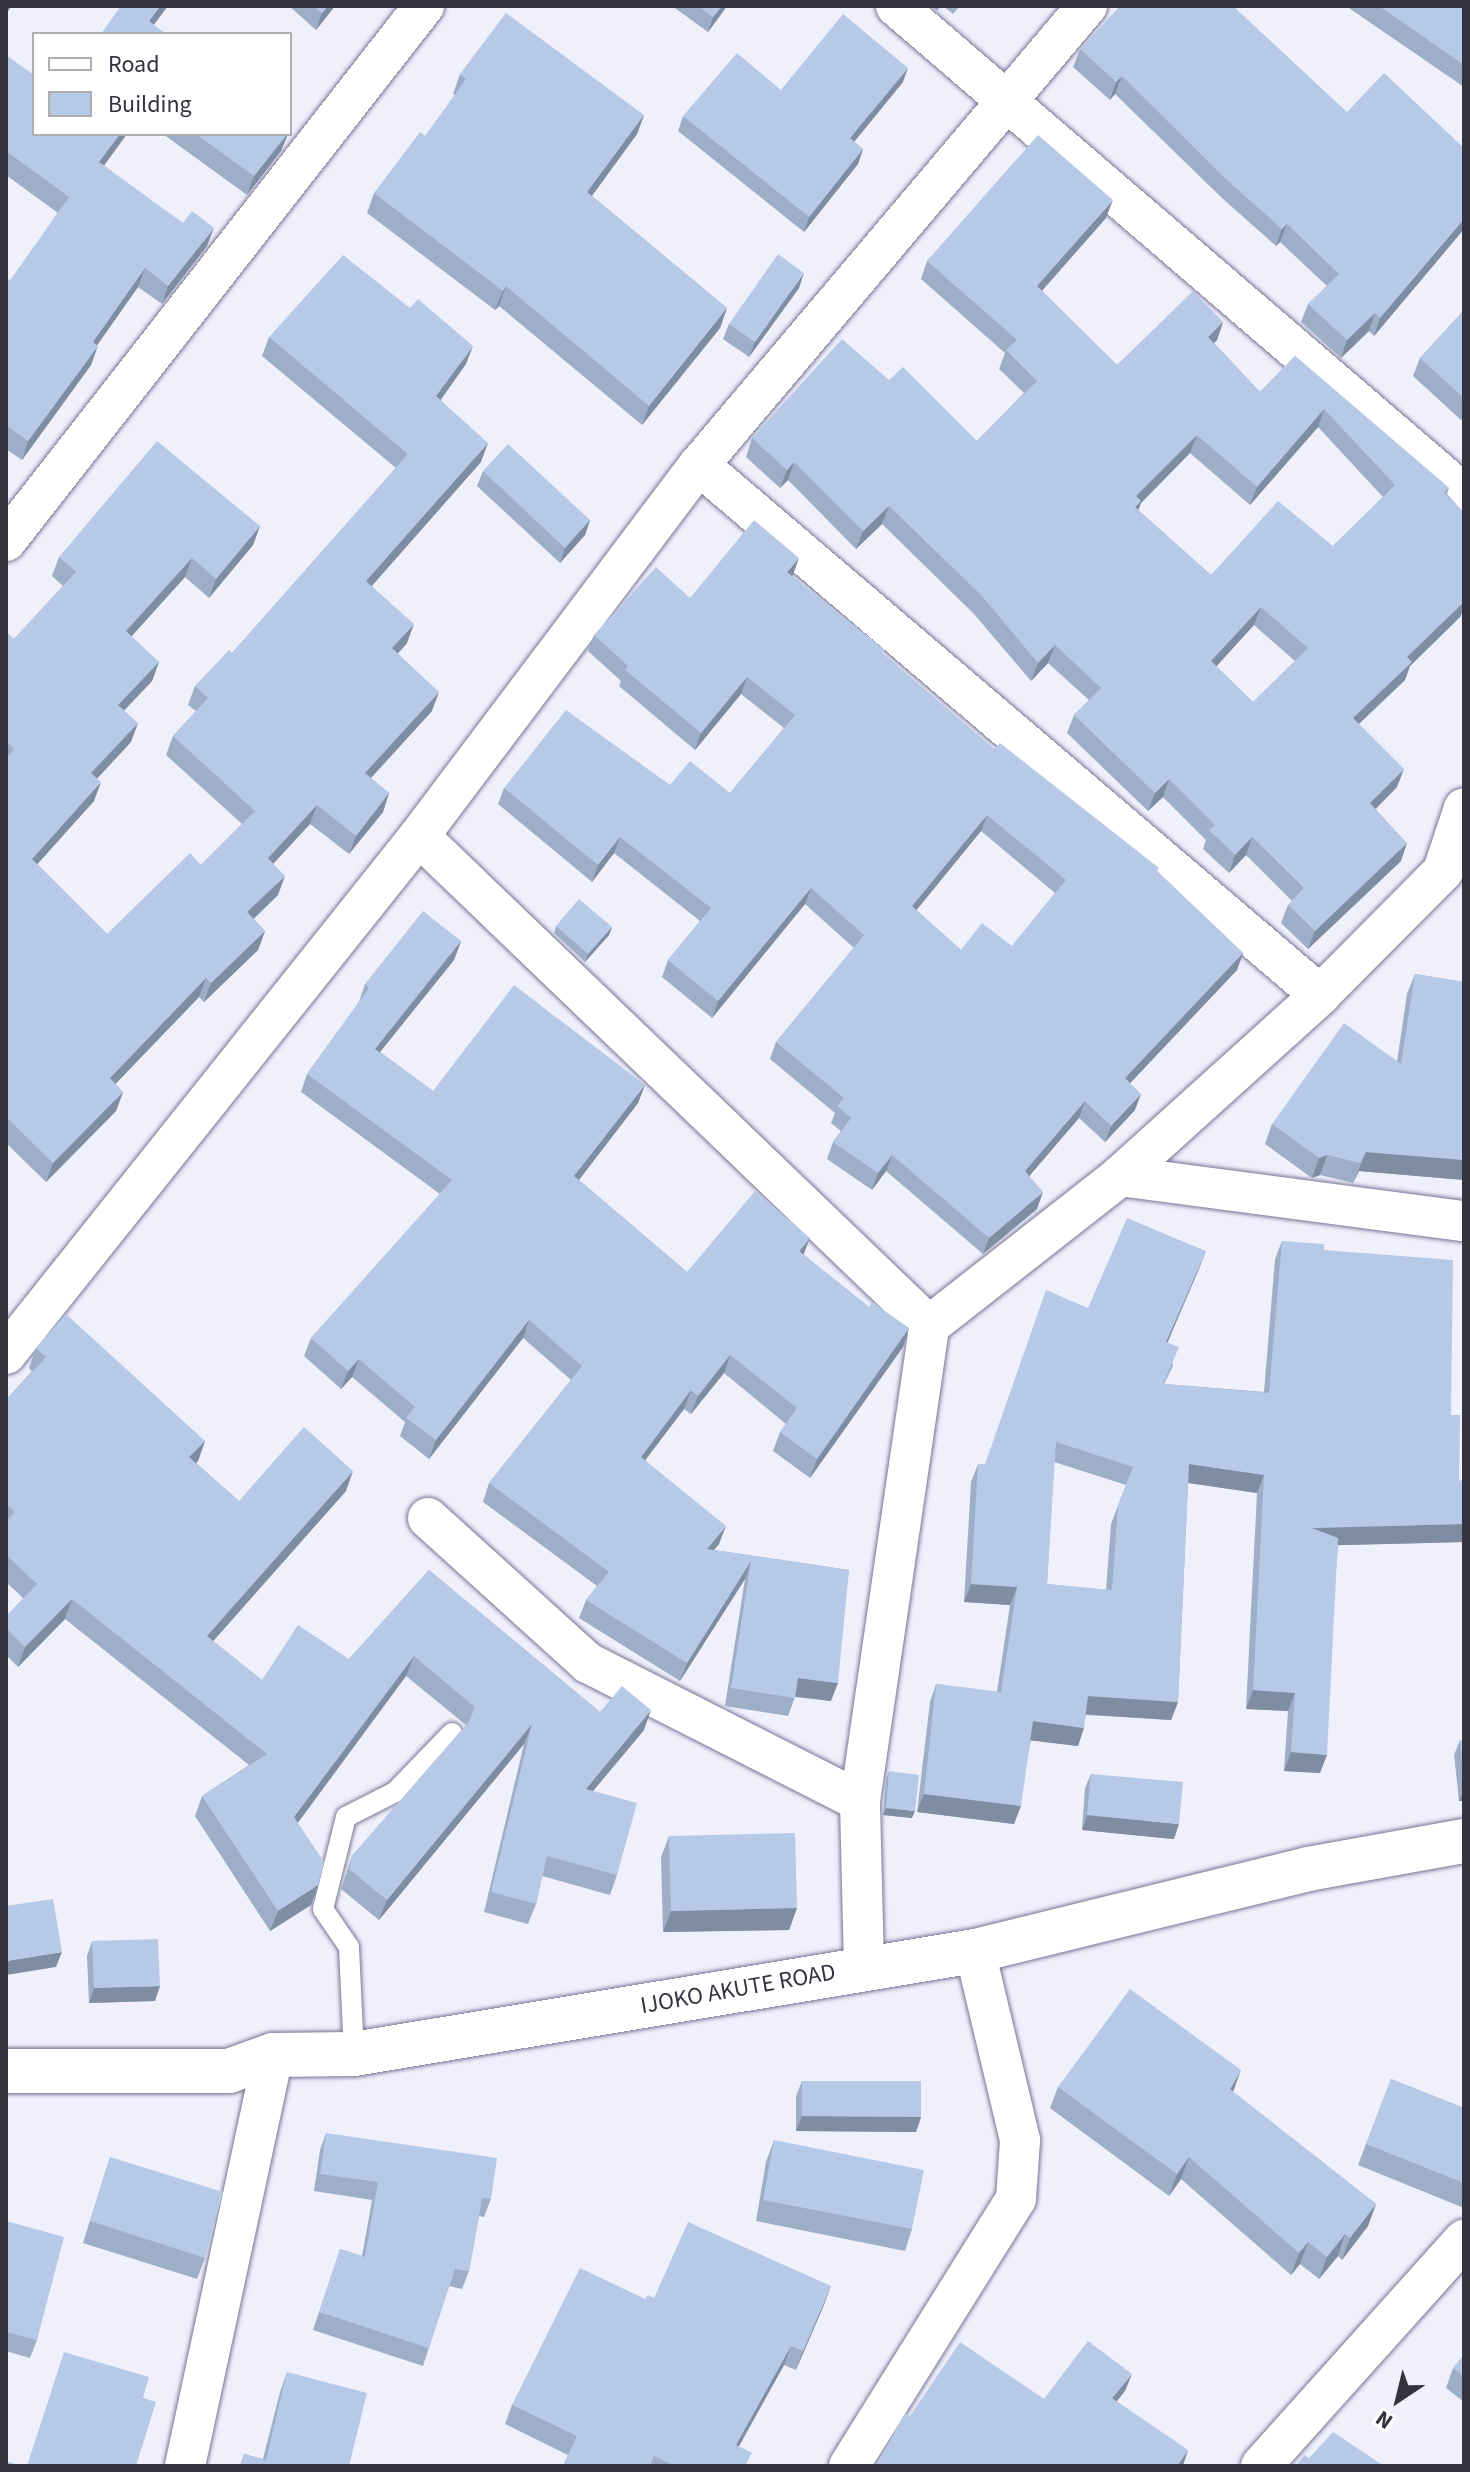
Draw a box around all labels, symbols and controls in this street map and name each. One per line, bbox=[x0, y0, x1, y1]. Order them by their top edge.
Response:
legend bbox=[32, 32, 292, 136]
text: Road bbox=[108, 47, 160, 82]
text: Building bbox=[108, 87, 192, 122]
street label: IJOKO AKUTE ROAD bbox=[638, 1958, 838, 2020]
north arrow bbox=[1358, 2360, 1438, 2440]
text: N bbox=[1369, 2402, 1399, 2437]

